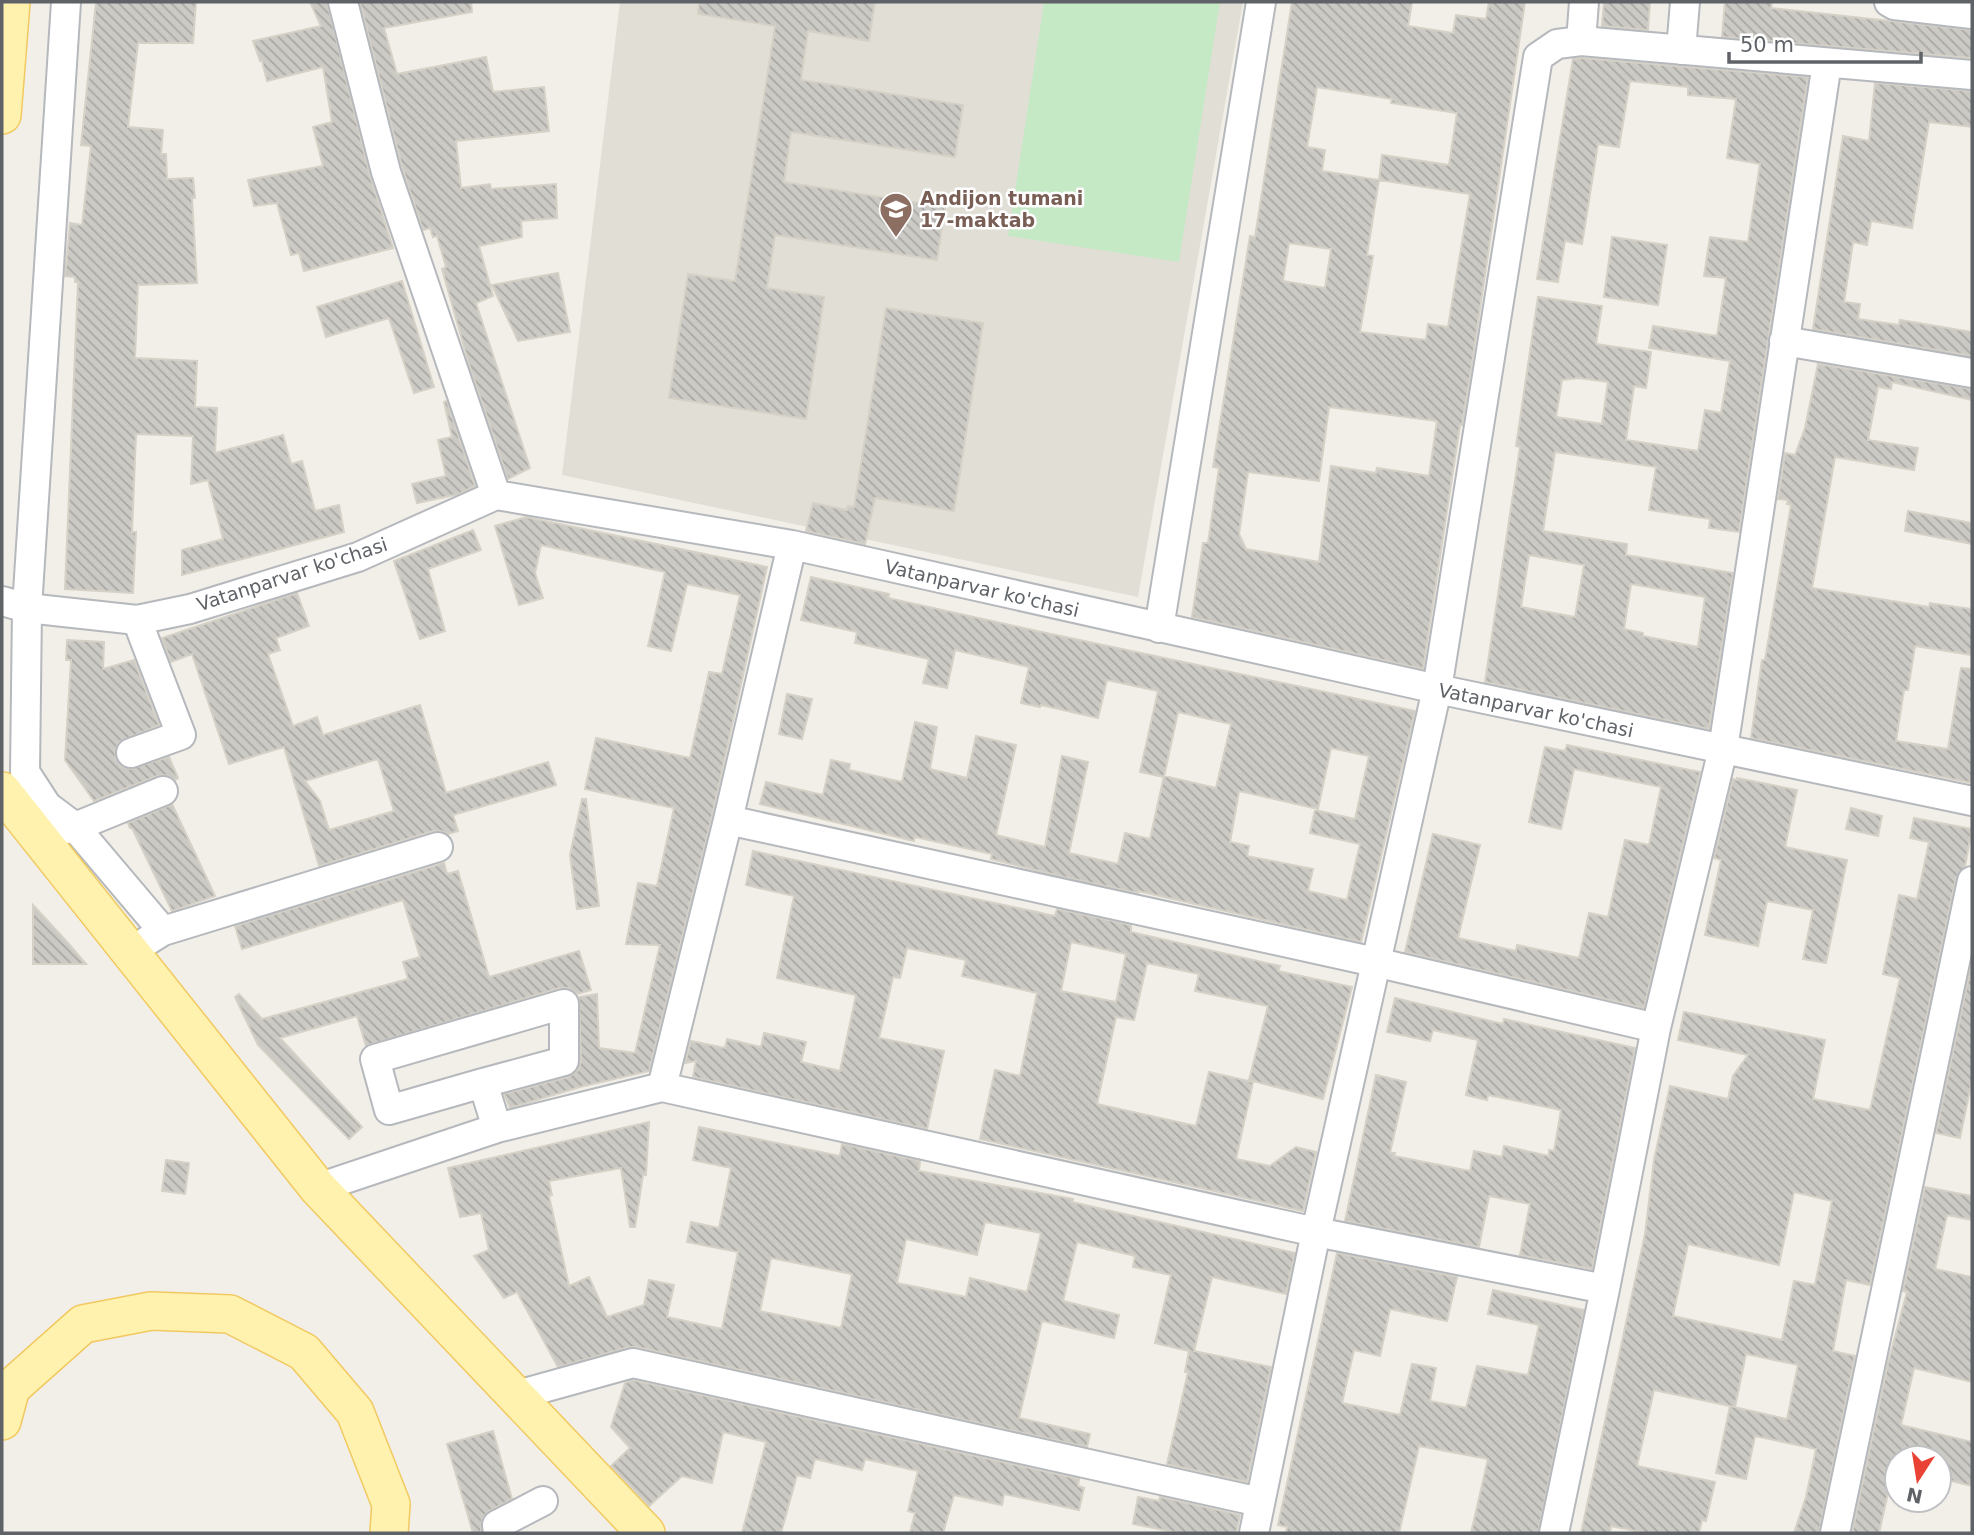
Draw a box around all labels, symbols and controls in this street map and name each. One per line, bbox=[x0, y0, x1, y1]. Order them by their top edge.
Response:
scale bar bbox=[1729, 21, 1922, 65]
text: 50 m bbox=[1740, 33, 1794, 57]
place label: Andijon tumani 17-maktab bbox=[920, 187, 1083, 231]
school or university icon: Andijon tumani 17-maktab bbox=[877, 190, 915, 239]
street label: Vatanparvar ko'chasi bbox=[194, 533, 390, 615]
street label: Vatanparvar ko'chasi bbox=[883, 555, 1081, 621]
street label: Vatanparvar ko'chasi bbox=[1436, 679, 1636, 741]
north arrow bbox=[1883, 1444, 1953, 1514]
text: N bbox=[1904, 1483, 1925, 1508]

